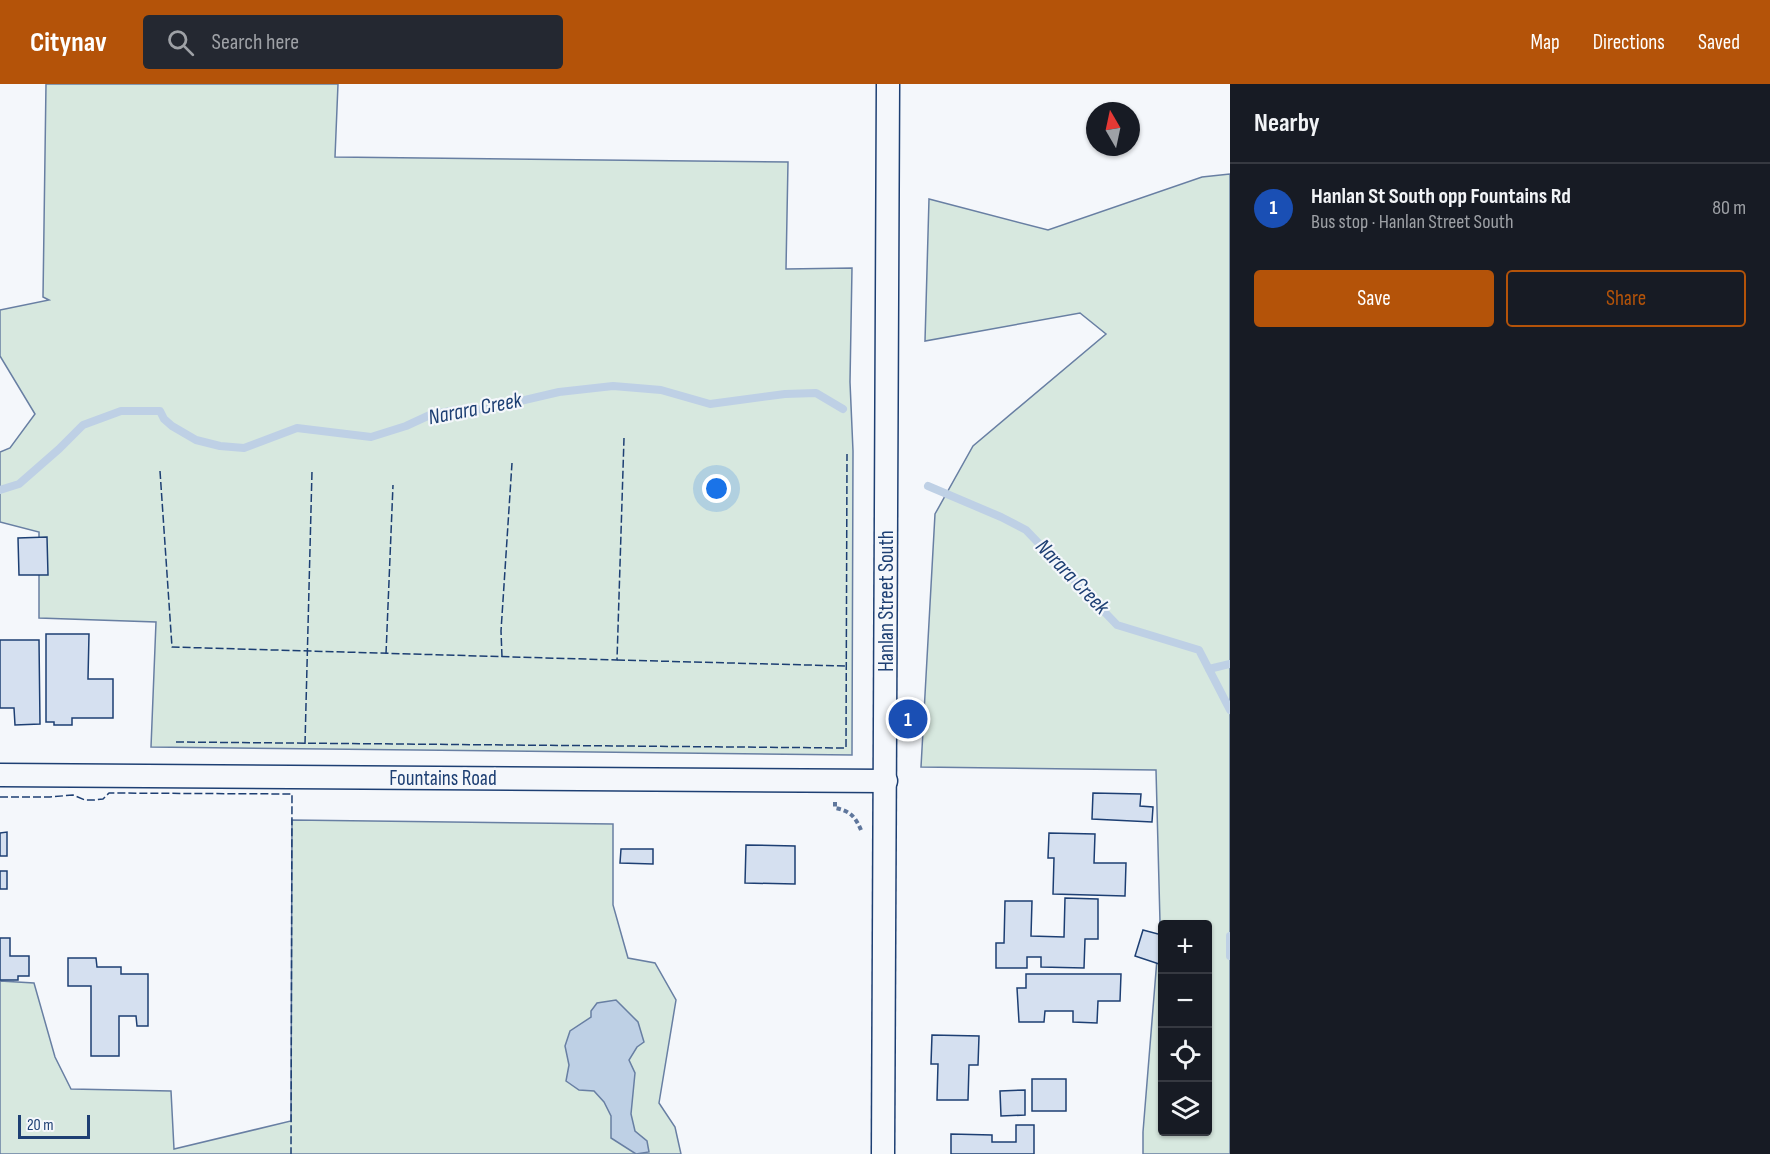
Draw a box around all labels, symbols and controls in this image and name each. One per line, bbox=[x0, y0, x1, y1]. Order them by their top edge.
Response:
search box bbox=[143, 15, 563, 69]
text: Citynav bbox=[30, 26, 107, 59]
icon: search bbox=[164, 26, 197, 59]
text: Search here bbox=[212, 29, 299, 56]
text: Map bbox=[1530, 30, 1560, 55]
text: Directions bbox=[1593, 30, 1665, 55]
text: Saved bbox=[1698, 30, 1740, 55]
north arrow bbox=[1086, 102, 1140, 156]
text: Nearby bbox=[1254, 108, 1320, 139]
text: Hanlan St South opp Fountains Rd bbox=[1311, 183, 1571, 210]
text: 1 bbox=[1270, 196, 1277, 220]
text: 80 m bbox=[1712, 196, 1746, 220]
text: Bus stop · Hanlan Street South bbox=[1311, 210, 1514, 234]
button: Save bbox=[1254, 270, 1494, 327]
button: Share bbox=[1506, 270, 1746, 327]
water label: Narara Creek bbox=[426, 387, 525, 431]
your location bbox=[702, 474, 731, 503]
street label: Hanlan Street South bbox=[874, 530, 899, 672]
water label: Narara Creek bbox=[1029, 534, 1115, 621]
pin: 1 bbox=[888, 696, 928, 742]
street label: Fountains Road bbox=[389, 766, 497, 791]
map controls bbox=[1158, 920, 1212, 1136]
button: + bbox=[1158, 920, 1212, 974]
button: − bbox=[1158, 974, 1212, 1028]
button: locate bbox=[1158, 1028, 1212, 1082]
button: layers bbox=[1158, 1082, 1212, 1136]
scale bar bbox=[18, 1112, 90, 1140]
text: 20 m bbox=[27, 1116, 54, 1135]

